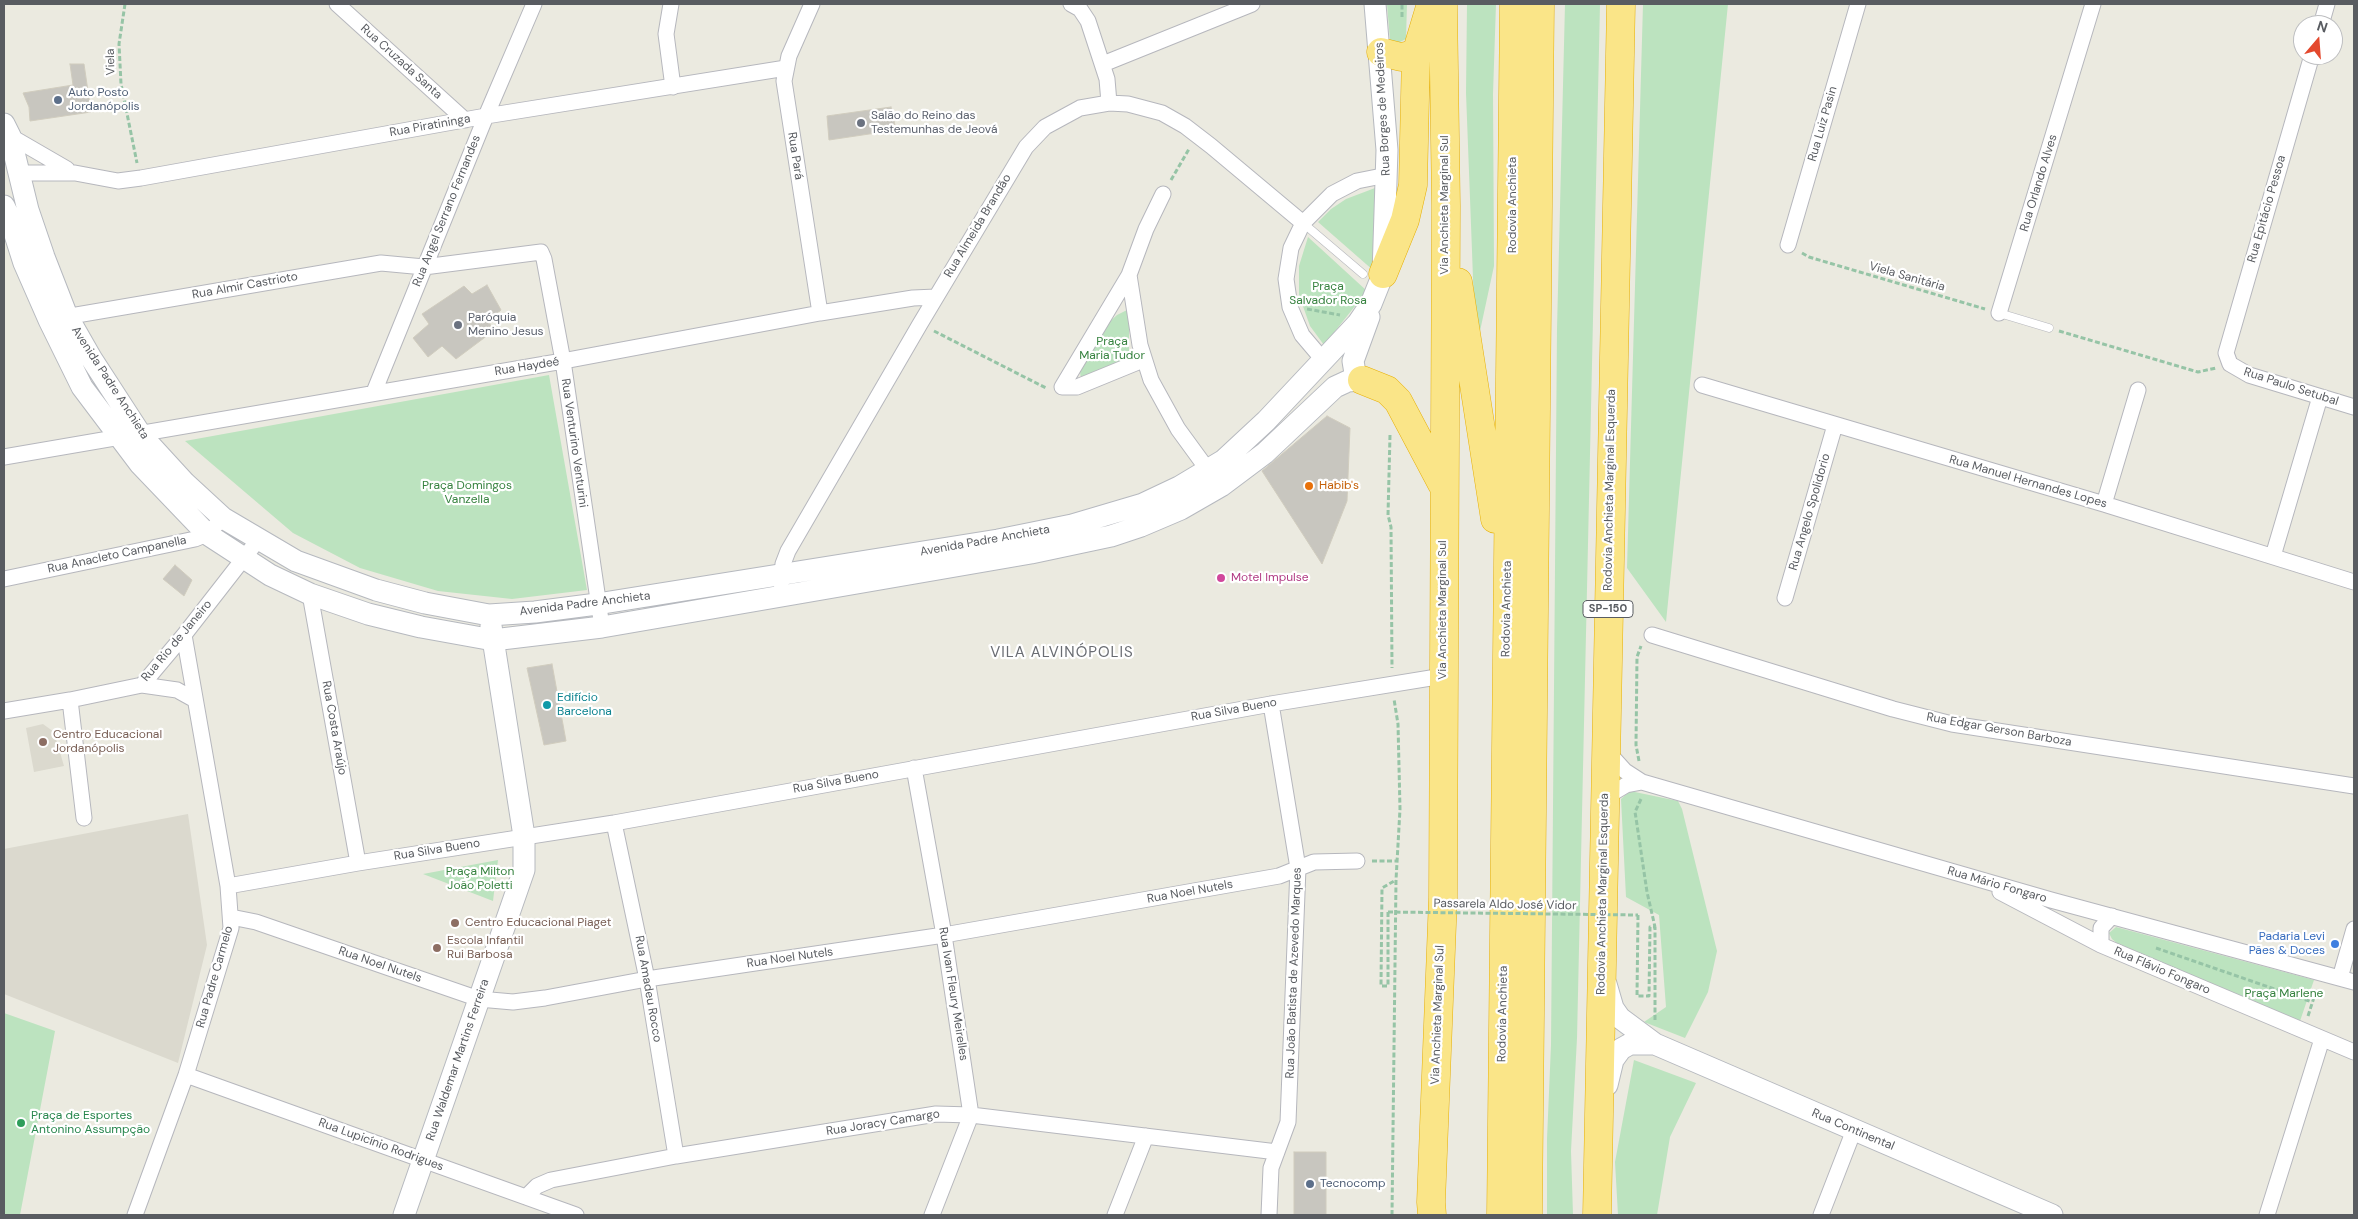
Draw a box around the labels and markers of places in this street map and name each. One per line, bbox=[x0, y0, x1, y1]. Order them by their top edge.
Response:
place label: Auto Posto Jordanópolis bbox=[68, 86, 140, 114]
marker: Auto Posto Jordanópolis bbox=[52, 94, 64, 106]
place label: Salão do Reino das Testemunhas de Jeová bbox=[871, 109, 997, 137]
marker: Salão do Reino das Testemunhas de Jeová bbox=[855, 117, 867, 129]
place label: Paróquia Menino Jesus bbox=[468, 311, 544, 339]
marker: Paróquia Menino Jesus bbox=[452, 319, 464, 331]
place label: Habib's bbox=[1319, 479, 1359, 493]
marker: Habib's bbox=[1303, 480, 1315, 492]
place label: Motel Impulse bbox=[1231, 571, 1309, 585]
marker: Motel Impulse bbox=[1215, 572, 1227, 584]
place label: Edifício Barcelona bbox=[557, 691, 612, 719]
marker: Edifício Barcelona bbox=[541, 699, 553, 711]
place label: Centro Educacional Jordanópolis bbox=[53, 728, 162, 756]
marker: Centro Educacional Jordanópolis bbox=[37, 736, 49, 748]
place label: Centro Educacional Piaget bbox=[465, 916, 611, 930]
marker: Centro Educacional Piaget bbox=[449, 917, 461, 929]
place label: Padaria Levi Pães & Doces bbox=[2249, 930, 2325, 958]
place label: Escola Infantil Rui Barbosa bbox=[447, 934, 523, 962]
marker: Padaria Levi Pães & Doces bbox=[2329, 938, 2341, 950]
marker: Escola Infantil Rui Barbosa bbox=[431, 942, 443, 954]
place label: Praça de Esportes Antonino Assumpção bbox=[31, 1109, 150, 1137]
marker: Praça de Esportes Antonino Assumpção bbox=[15, 1117, 27, 1129]
place label: Tecnocomp bbox=[1320, 1177, 1386, 1191]
marker: Tecnocomp bbox=[1304, 1178, 1316, 1190]

